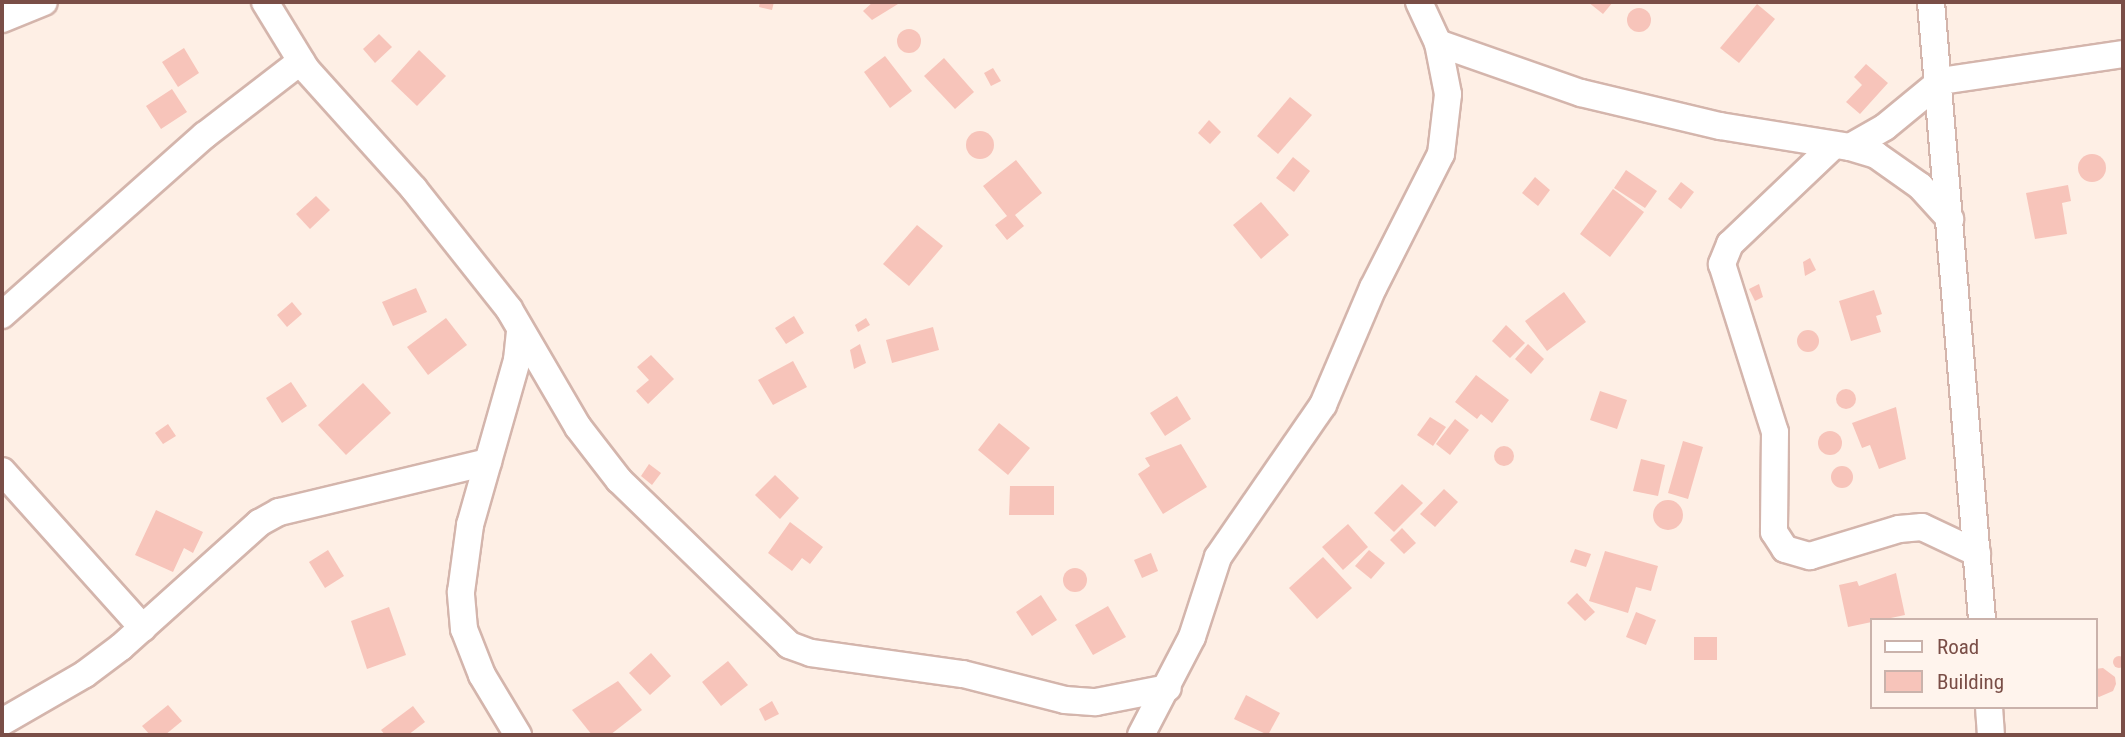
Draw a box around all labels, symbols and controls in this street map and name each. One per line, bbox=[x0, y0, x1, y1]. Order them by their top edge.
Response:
legend bbox=[1870, 618, 2097, 709]
text: Road bbox=[1937, 635, 1979, 659]
text: Building bbox=[1937, 670, 2004, 694]

